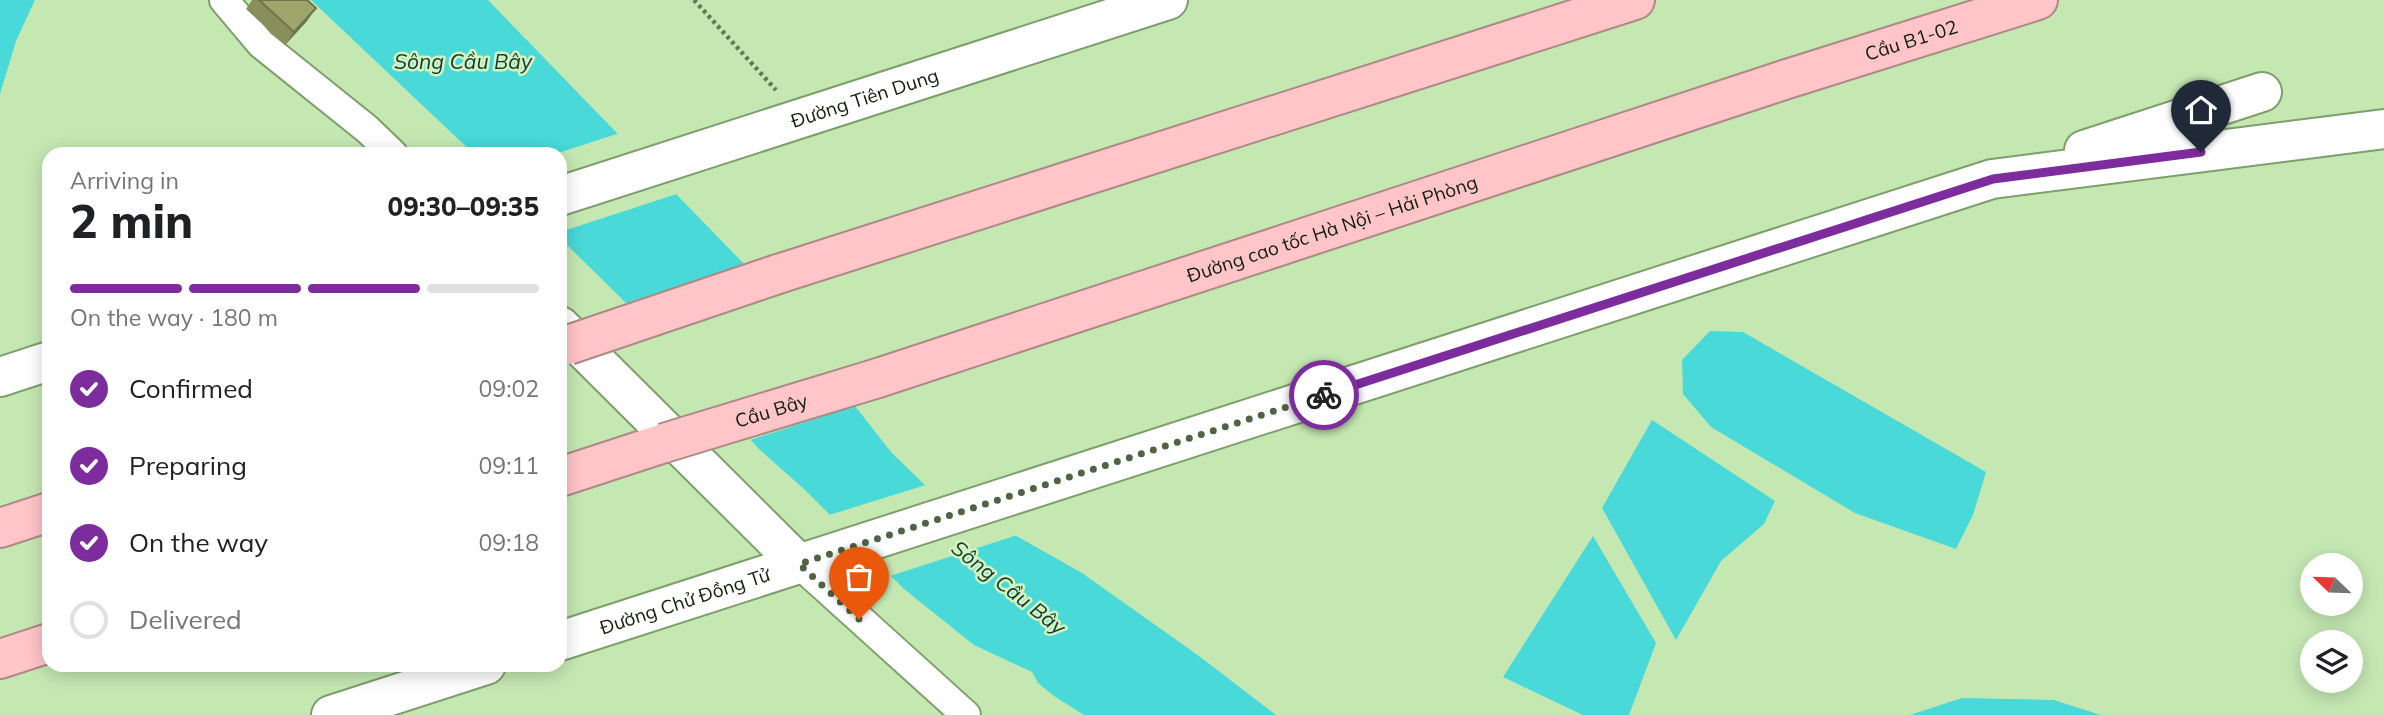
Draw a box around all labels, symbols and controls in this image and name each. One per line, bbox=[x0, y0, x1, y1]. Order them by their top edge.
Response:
street label: Cầu B1-02 bbox=[1862, 14, 1960, 66]
water label: Sông Cầu Bây bbox=[394, 48, 533, 74]
street label: Đường Tiên Dung bbox=[788, 63, 941, 133]
pin bbox=[2171, 80, 2231, 152]
icon: home bbox=[2182, 91, 2220, 129]
text: Arriving in bbox=[70, 166, 179, 195]
street label: Đường cao tốc Hà Nội – Hải Phòng bbox=[1184, 170, 1480, 288]
text: 09:30–09:35 bbox=[388, 190, 539, 223]
text: 2 min bbox=[70, 192, 193, 250]
text: On the way · 180 m bbox=[70, 303, 278, 332]
courier bbox=[1289, 360, 1359, 430]
icon: check bbox=[70, 370, 108, 408]
text: Confirmed bbox=[129, 372, 253, 405]
text: 09:02 bbox=[479, 374, 539, 403]
icon: bike bbox=[1305, 376, 1343, 414]
street label: Cầu Bây bbox=[732, 388, 810, 433]
icon: check bbox=[70, 447, 108, 485]
text: Preparing bbox=[129, 449, 247, 482]
text: 09:11 bbox=[479, 451, 539, 480]
icon: check bbox=[70, 524, 108, 562]
text: On the way bbox=[129, 526, 268, 559]
text: 09:18 bbox=[479, 528, 539, 557]
water label: Sông Cầu Bây bbox=[947, 534, 1072, 640]
pin bbox=[829, 547, 889, 619]
north arrow bbox=[2300, 553, 2362, 616]
map controls bbox=[2300, 553, 2363, 693]
icon: bag bbox=[840, 558, 878, 596]
street label: Đường Chử Đồng Tử bbox=[597, 562, 774, 639]
text: Delivered bbox=[129, 603, 242, 636]
button: layers bbox=[2300, 630, 2363, 693]

